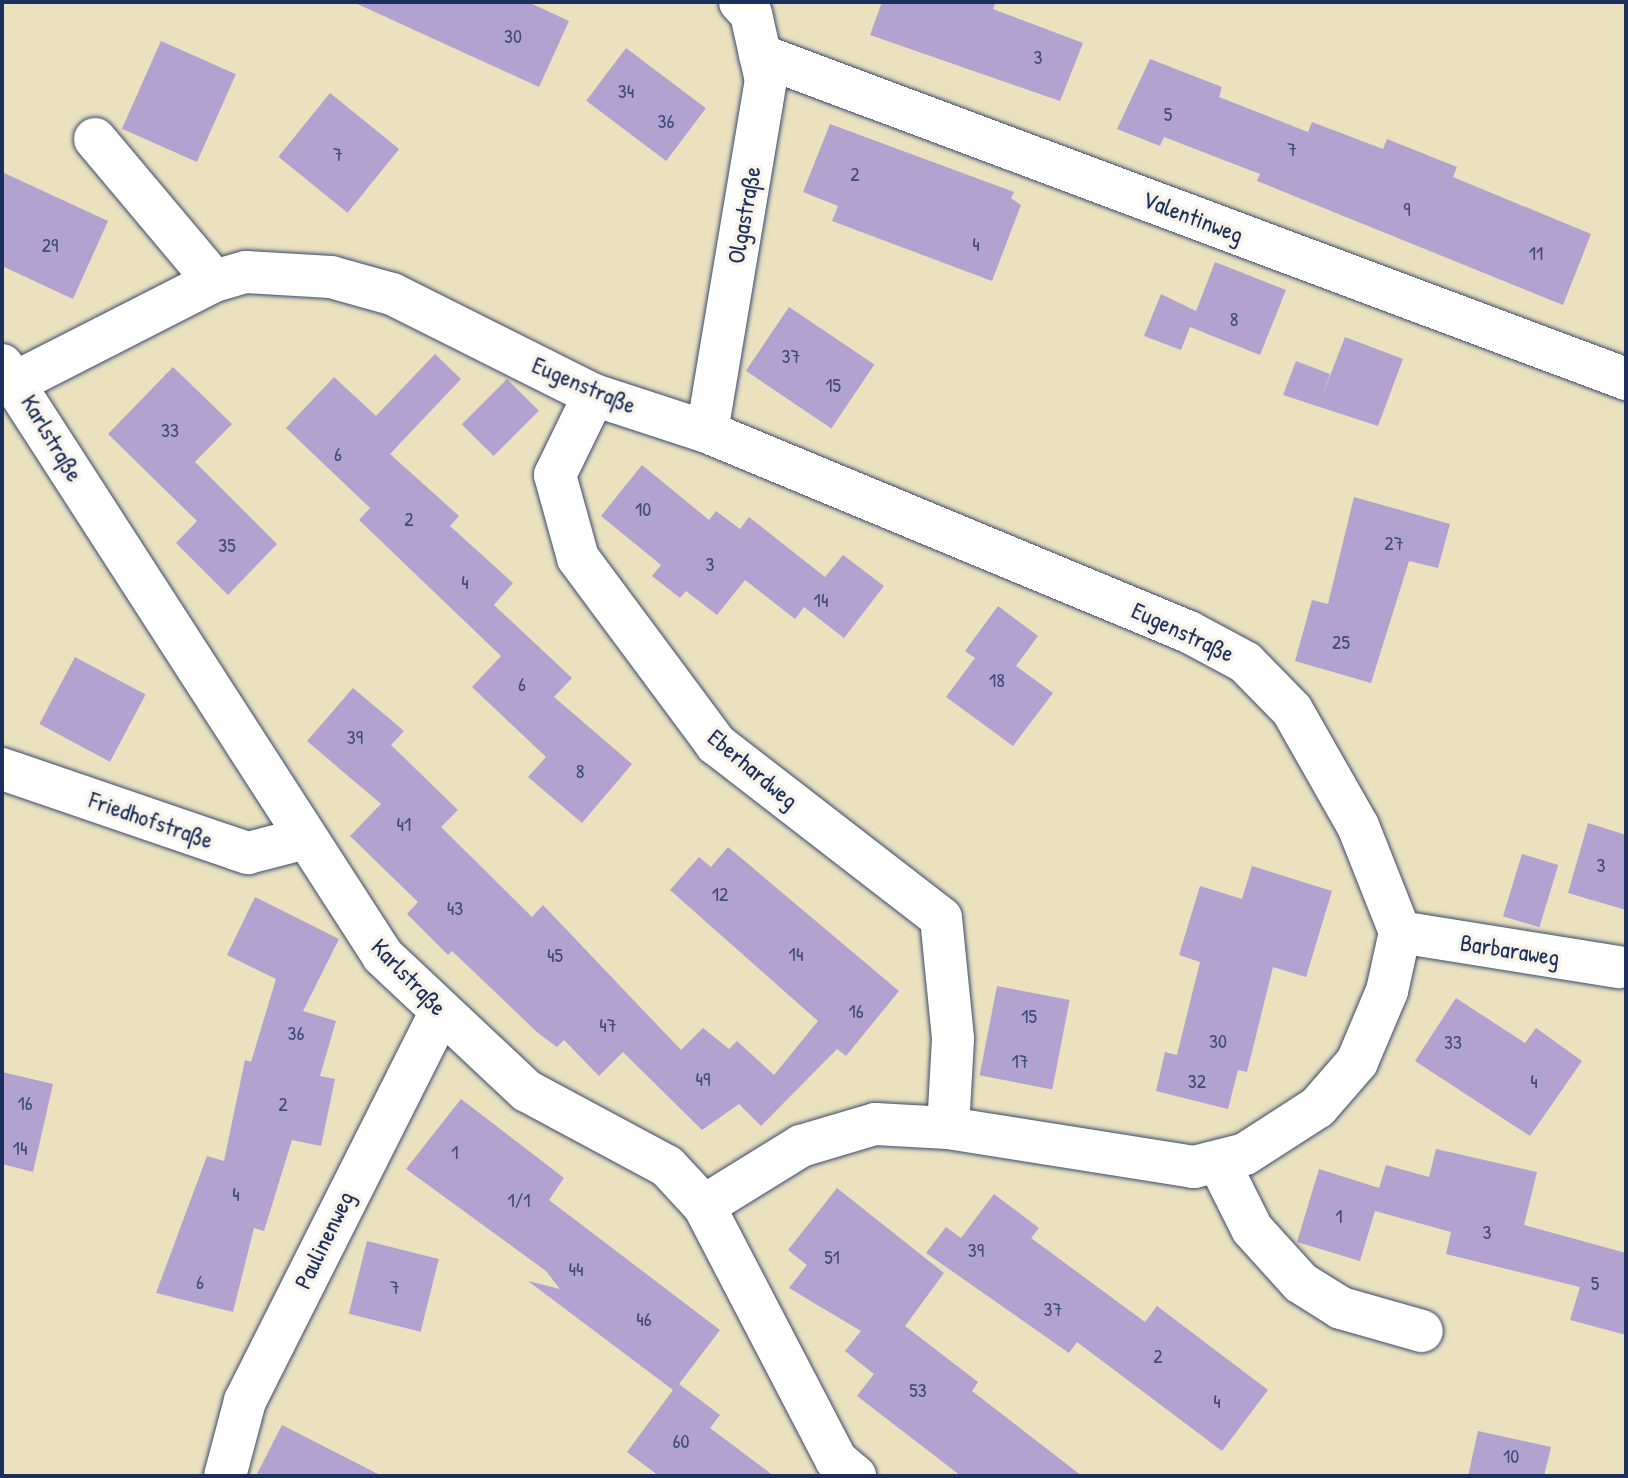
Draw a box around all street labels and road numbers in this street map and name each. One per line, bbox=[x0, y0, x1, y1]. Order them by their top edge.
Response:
street label: Olgastraße bbox=[721, 164, 767, 266]
street label: Valentinweg bbox=[1139, 185, 1247, 249]
street label: Eugenstraße bbox=[528, 350, 640, 420]
street label: Karlstraße bbox=[15, 389, 89, 487]
street label: Eugenstraße bbox=[1127, 596, 1239, 668]
street label: Eberhardweg bbox=[702, 723, 804, 815]
street label: Friedhofstraße bbox=[85, 785, 217, 855]
street label: Barbaraweg bbox=[1458, 928, 1562, 972]
street label: Karlstraße bbox=[365, 932, 453, 1022]
street label: Paulinenweg bbox=[288, 1187, 360, 1293]

